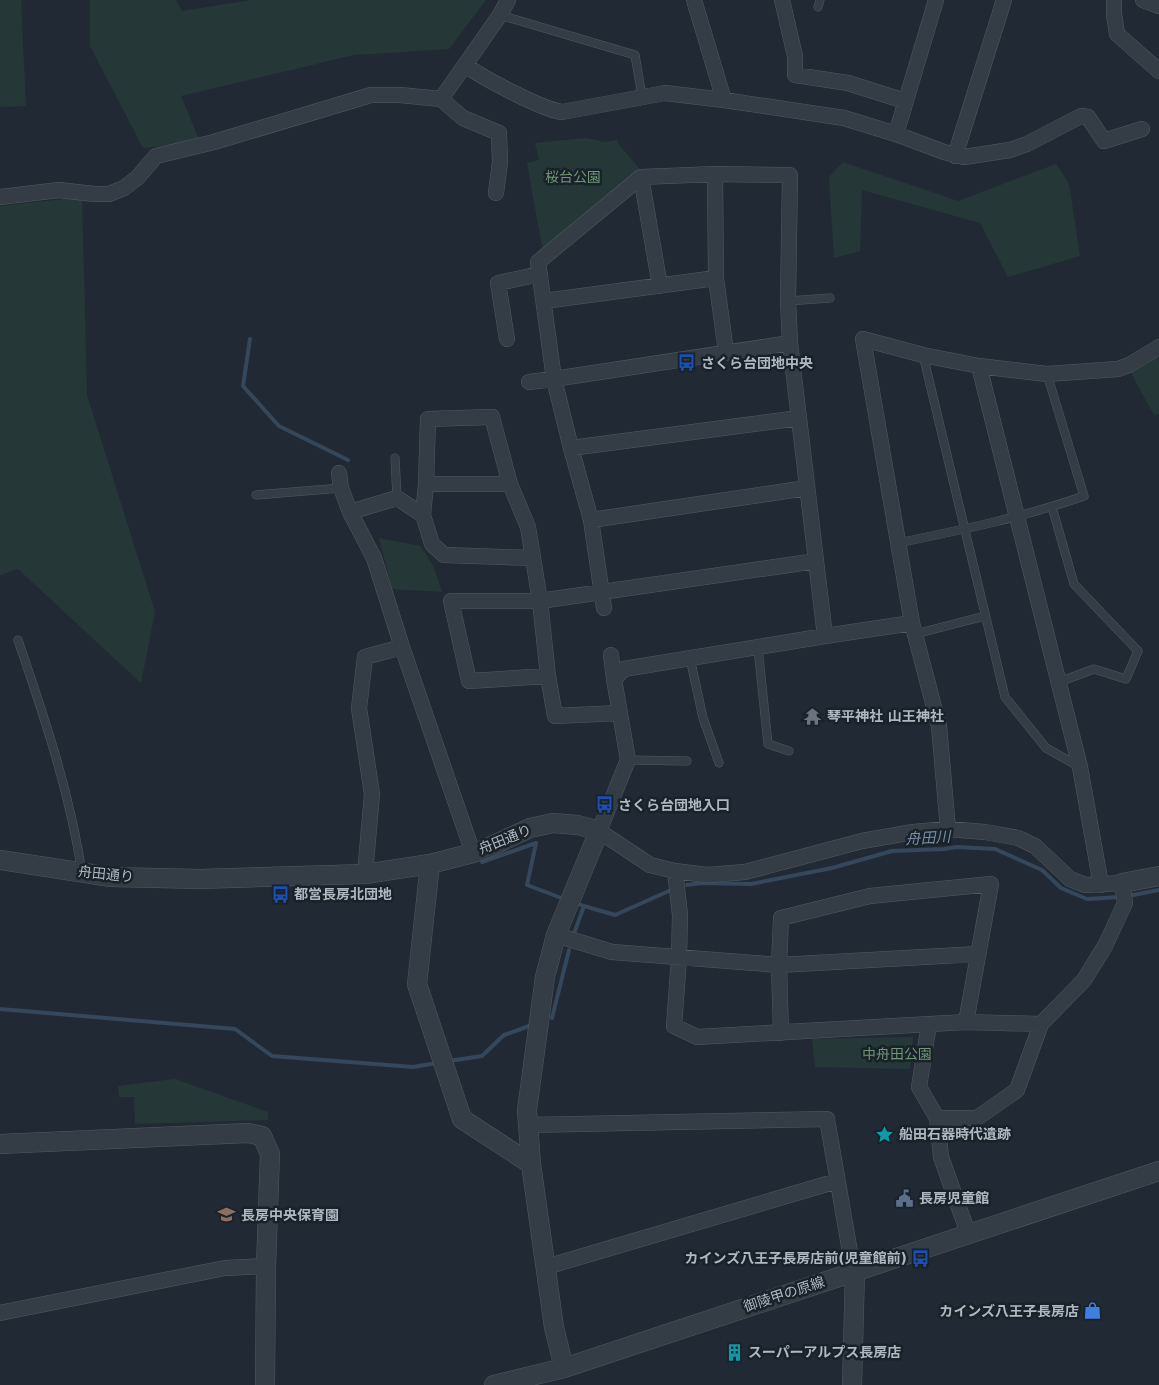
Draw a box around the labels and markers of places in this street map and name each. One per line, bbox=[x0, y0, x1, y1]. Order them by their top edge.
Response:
bus stop icon: さくら台団地中央 bbox=[677, 353, 697, 373]
place label: さくら台団地中央 bbox=[701, 355, 813, 371]
temple icon: 琴平神社 山王神社 bbox=[803, 706, 823, 726]
place label: 琴平神社 山王神社 bbox=[827, 708, 944, 724]
bus stop icon: さくら台団地入口 bbox=[594, 795, 614, 815]
place label: さくら台団地入口 bbox=[618, 797, 730, 813]
bus stop icon: 都営長房北団地 bbox=[270, 884, 290, 904]
place label: 都営長房北団地 bbox=[294, 886, 392, 902]
place icon: 船田石器時代遺跡 bbox=[875, 1124, 895, 1144]
place label: 船田石器時代遺跡 bbox=[899, 1126, 1011, 1142]
public building icon: 長房児童館 bbox=[895, 1188, 915, 1208]
place label: 長房児童館 bbox=[919, 1190, 989, 1206]
school or university icon: 長房中央保育園 bbox=[217, 1205, 237, 1225]
place label: 長房中央保育園 bbox=[241, 1207, 339, 1223]
bus stop icon: カインズ八王子長房店前(児童館前) bbox=[911, 1248, 931, 1268]
place label: カインズ八王子長房店前(児童館前) bbox=[684, 1250, 907, 1266]
shop icon: カインズ八王子長房店 bbox=[1083, 1301, 1103, 1321]
place label: カインズ八王子長房店 bbox=[939, 1303, 1079, 1319]
building icon: スーパーアルプス長房店 bbox=[724, 1342, 744, 1362]
place label: スーパーアルプス長房店 bbox=[748, 1344, 901, 1360]

